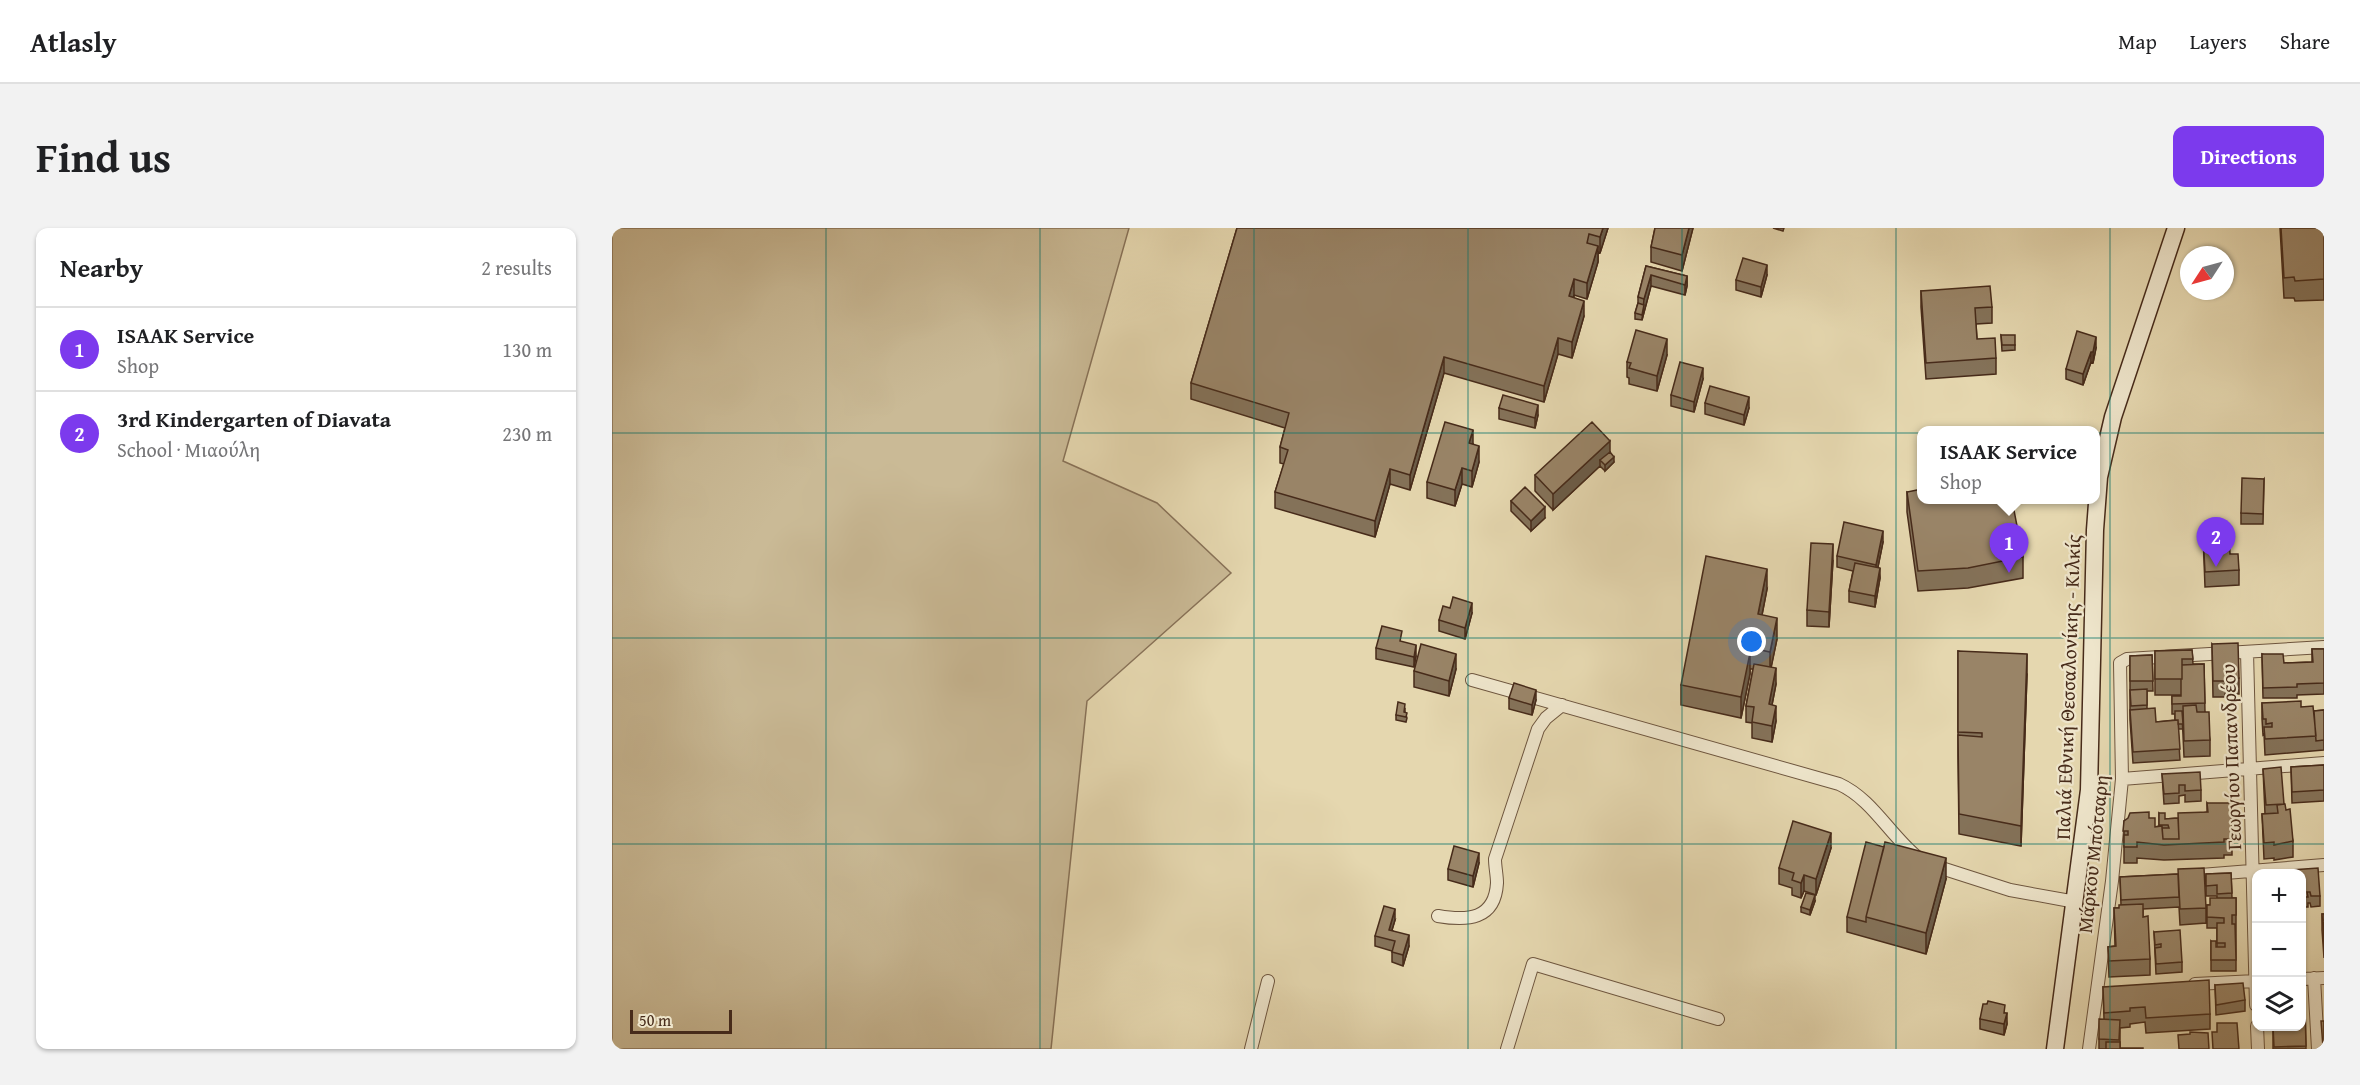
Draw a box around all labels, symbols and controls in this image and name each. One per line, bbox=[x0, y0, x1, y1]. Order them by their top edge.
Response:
text: Atlasly bbox=[30, 21, 117, 62]
text: Map bbox=[2118, 26, 2157, 57]
text: Layers bbox=[2190, 26, 2247, 57]
text: Share bbox=[2280, 26, 2330, 57]
text: Find us bbox=[36, 126, 171, 187]
button: Directions bbox=[2173, 126, 2324, 187]
north arrow bbox=[2180, 246, 2234, 300]
text: Nearby bbox=[60, 248, 143, 287]
text: 2 results bbox=[481, 253, 552, 282]
text: ISAAK Service bbox=[117, 319, 254, 351]
text: 1 bbox=[74, 335, 85, 364]
text: 130 m bbox=[502, 335, 552, 364]
text: Shop bbox=[117, 351, 159, 380]
text: 3rd Kindergarten of Diavata bbox=[117, 403, 391, 435]
text: 2 bbox=[74, 419, 85, 448]
text: 230 m bbox=[502, 419, 552, 448]
popup bbox=[1917, 426, 2100, 504]
text: School · Μιαούλη bbox=[117, 435, 260, 464]
text: ISAAK Service bbox=[1940, 435, 2077, 467]
text: Shop bbox=[1940, 467, 1982, 496]
pin: 2 bbox=[2196, 518, 2236, 567]
pin: 1 bbox=[1990, 524, 2028, 573]
street label: Παλιά Εθνική Θεσσαλονίκης - Κιλκίς bbox=[2048, 533, 2087, 840]
your location bbox=[1737, 627, 1766, 656]
street label: Γεωργίου Παπανδρέου bbox=[2213, 663, 2248, 851]
street label: Μάρκου Μπότσαρη bbox=[2070, 773, 2115, 935]
map controls bbox=[2252, 869, 2306, 1031]
button: + bbox=[2252, 869, 2306, 923]
button: − bbox=[2252, 923, 2306, 977]
button: layers bbox=[2252, 977, 2306, 1031]
scale bar bbox=[630, 1007, 732, 1034]
text: 50 m bbox=[639, 1008, 671, 1032]

